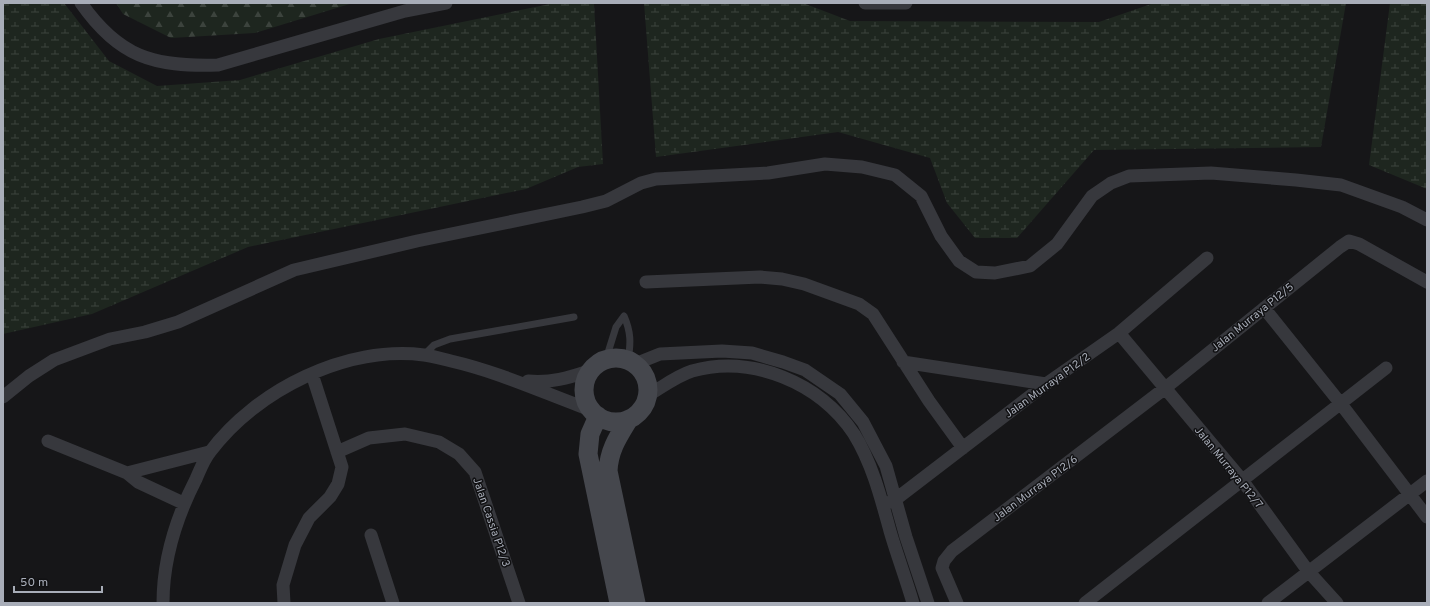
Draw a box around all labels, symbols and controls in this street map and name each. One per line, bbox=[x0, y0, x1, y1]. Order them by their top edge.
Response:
street label: Jalan Murraya P12/5 bbox=[1208, 280, 1297, 355]
street label: Jalan Murraya P12/2 bbox=[1002, 350, 1093, 422]
street label: Jalan Murraya P12/7 bbox=[1191, 424, 1266, 512]
street label: Jalan Murraya P12/6 bbox=[991, 452, 1081, 525]
street label: Jalan Cassia P12/3 bbox=[469, 476, 513, 569]
scale bar bbox=[14, 568, 102, 594]
text: 50 m bbox=[20, 575, 48, 591]

